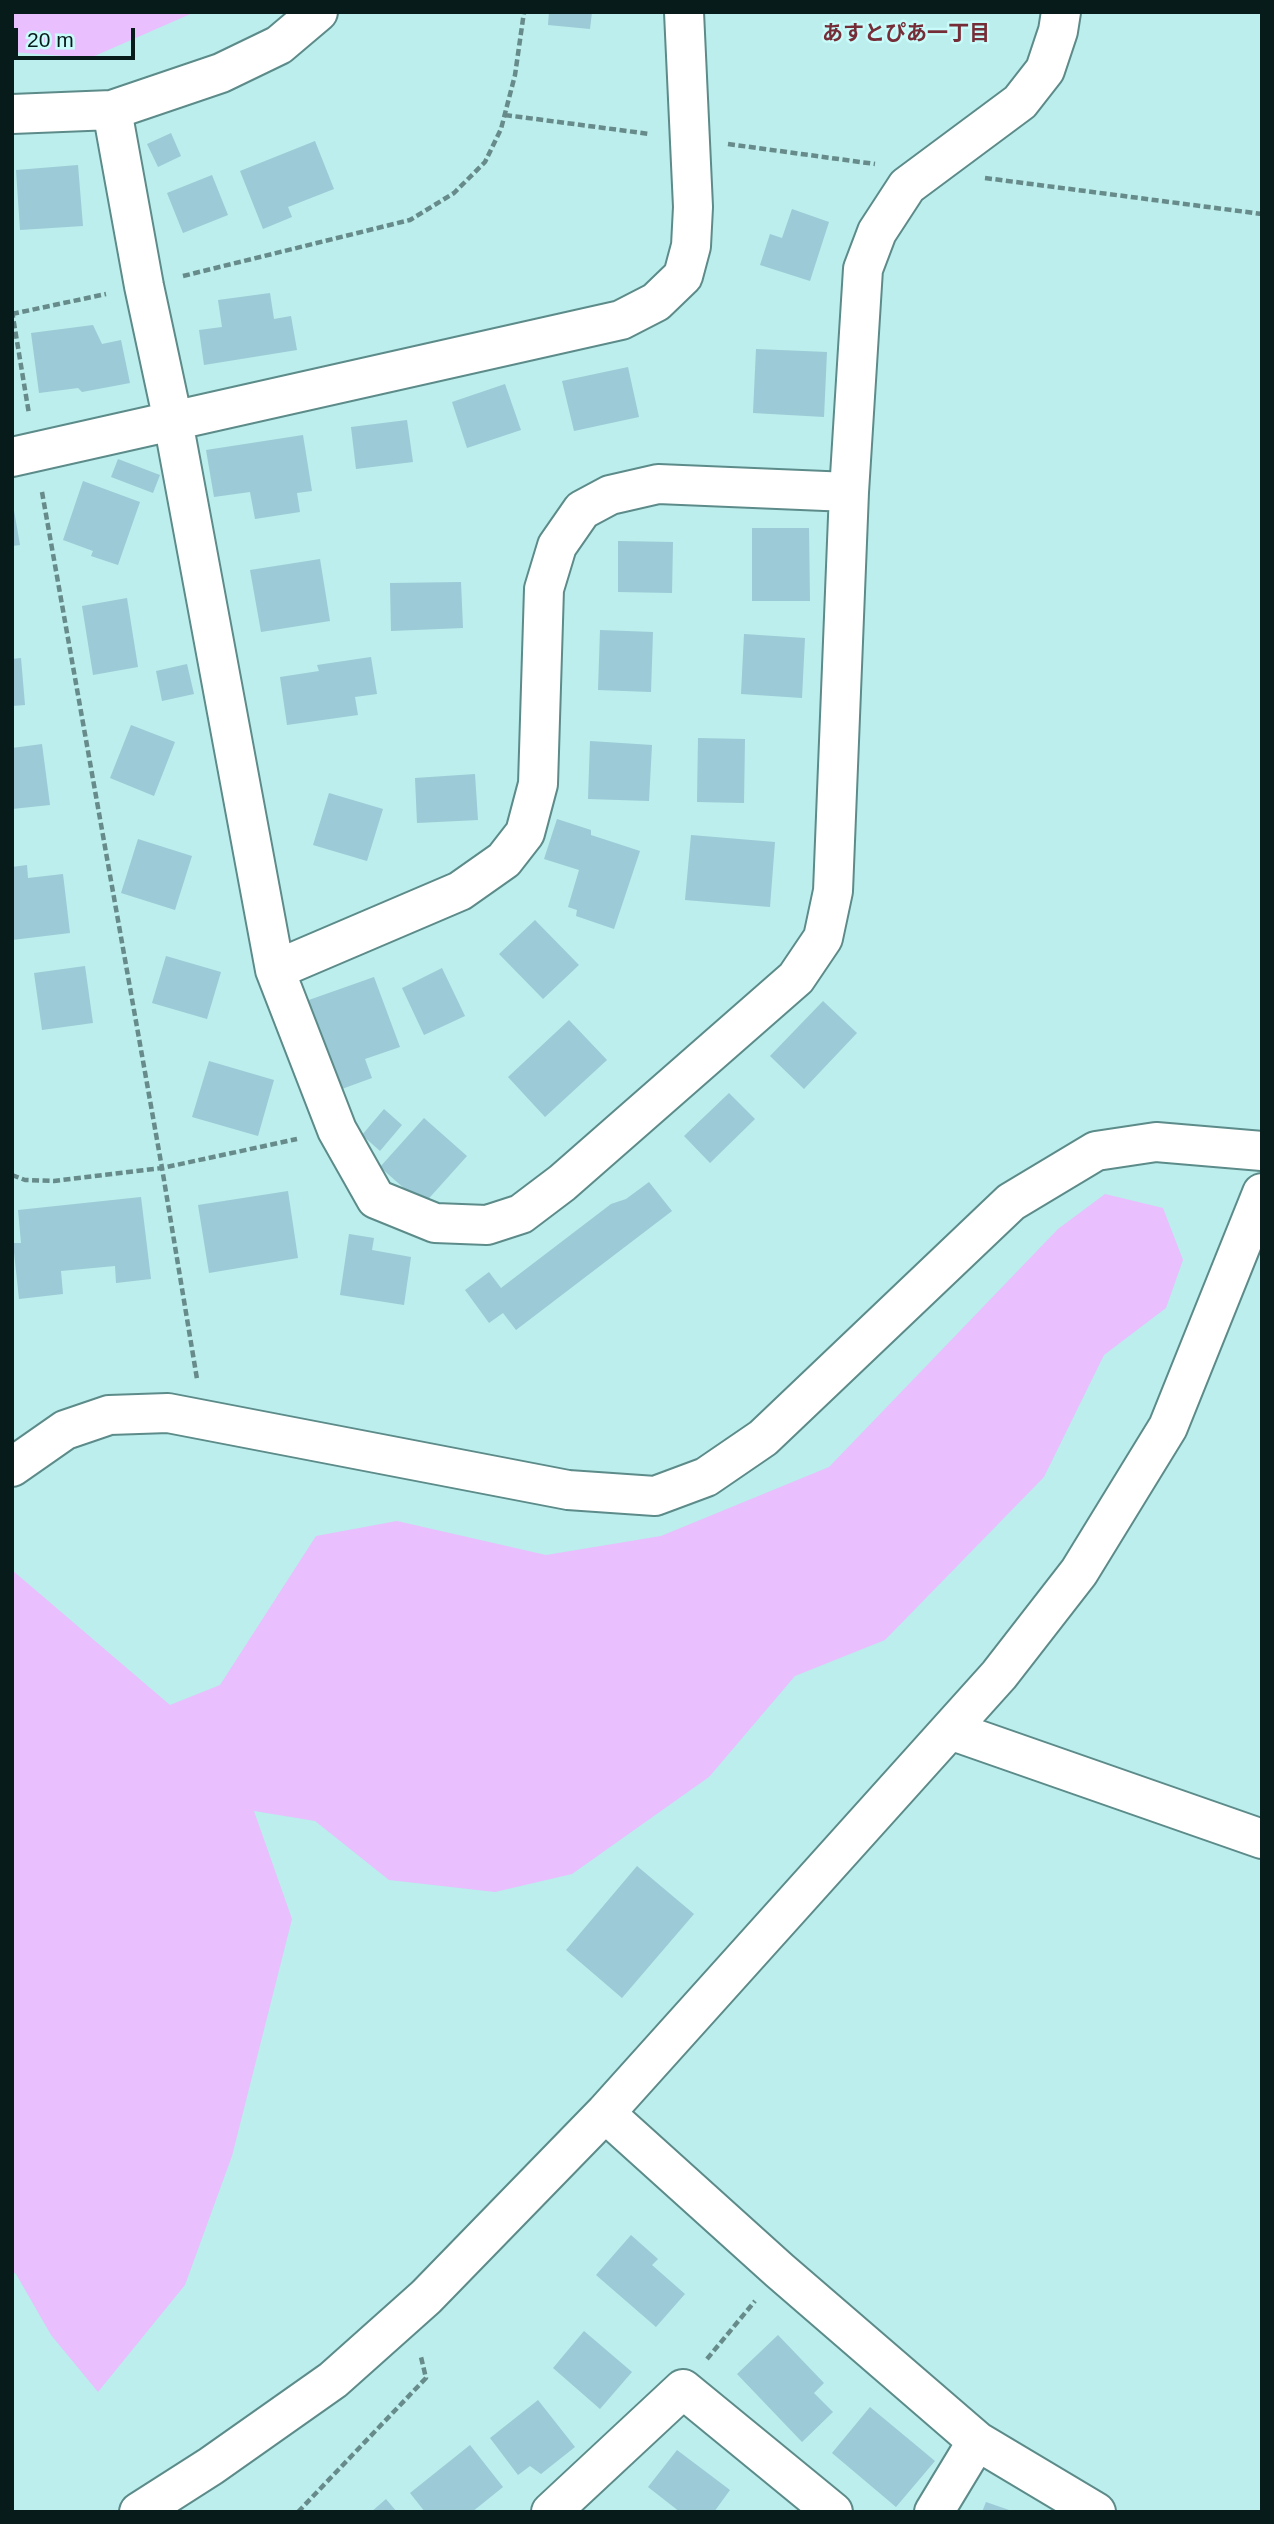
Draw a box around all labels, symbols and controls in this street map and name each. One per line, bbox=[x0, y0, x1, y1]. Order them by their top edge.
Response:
scale bar bbox=[18, 14, 138, 58]
district label: あすとぴあ一丁目 bbox=[822, 21, 990, 47]
text: 20 m bbox=[27, 28, 74, 51]

